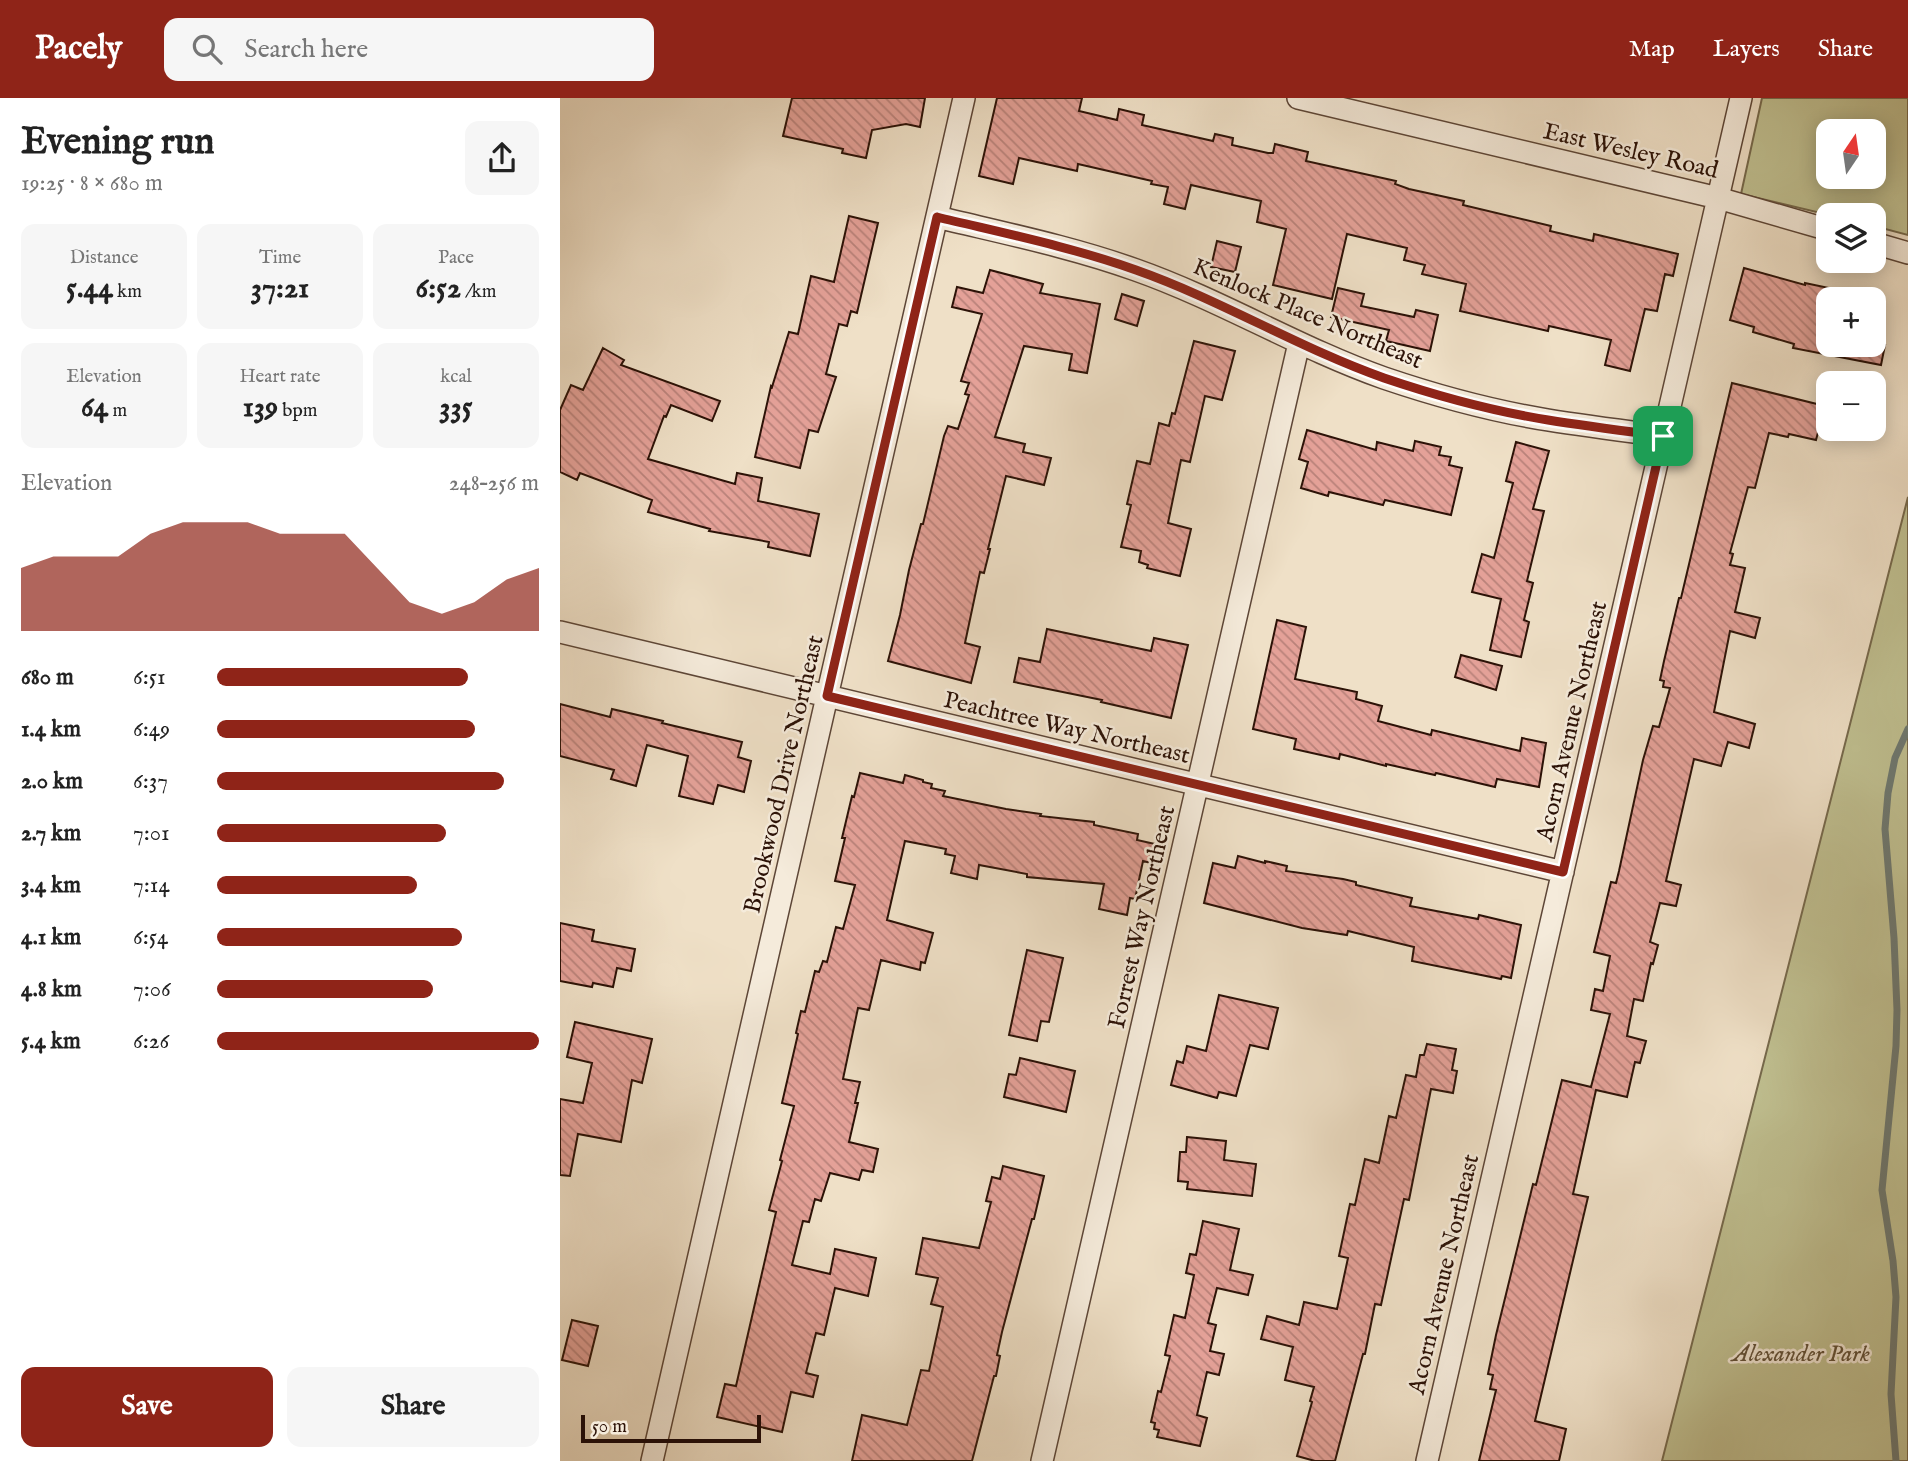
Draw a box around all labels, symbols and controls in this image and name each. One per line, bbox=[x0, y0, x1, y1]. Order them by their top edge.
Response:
search box bbox=[164, 18, 654, 81]
text: Pacely bbox=[35, 28, 122, 70]
icon: search bbox=[188, 30, 226, 68]
text: Search here bbox=[244, 33, 368, 66]
text: Map bbox=[1629, 34, 1675, 65]
text: Layers bbox=[1713, 34, 1780, 65]
text: Share bbox=[1818, 34, 1873, 65]
street label: East Wesley Road bbox=[1540, 116, 1721, 187]
text: Evening run bbox=[21, 119, 215, 167]
north arrow bbox=[1816, 119, 1886, 189]
map controls bbox=[1816, 119, 1886, 441]
button: share bbox=[465, 121, 539, 195]
text: 19:25 · 8 × 680 m bbox=[21, 169, 163, 198]
button: layers bbox=[1816, 203, 1886, 273]
text: Distance bbox=[70, 246, 138, 270]
text: Time bbox=[259, 246, 301, 270]
text: Pace bbox=[438, 246, 474, 270]
street label: Kenlock Place Northeast bbox=[1188, 252, 1427, 377]
text: 5.44 bbox=[66, 270, 113, 308]
text: 37:21 bbox=[251, 270, 309, 308]
text: 6:52 bbox=[416, 270, 461, 308]
text: km bbox=[113, 280, 142, 304]
text: /km bbox=[461, 280, 496, 304]
button: + bbox=[1816, 287, 1886, 357]
text: Elevation bbox=[66, 365, 142, 389]
text: Heart rate bbox=[239, 365, 321, 389]
text: kcal bbox=[440, 365, 472, 389]
button: − bbox=[1816, 371, 1886, 441]
text: 64 bbox=[81, 389, 108, 427]
text: 139 bbox=[243, 389, 278, 427]
text: 335 bbox=[439, 389, 473, 427]
text: m bbox=[108, 399, 127, 423]
text: bpm bbox=[278, 399, 317, 423]
pin bbox=[1633, 406, 1693, 466]
icon: arrive bbox=[1644, 417, 1682, 455]
text: Elevation bbox=[21, 469, 112, 498]
text: 248–256 m bbox=[449, 469, 539, 498]
street label: Acorn Avenue Northeast bbox=[1530, 598, 1615, 845]
street label: Brookwood Drive Northeast bbox=[737, 632, 832, 916]
text: 680 m bbox=[21, 663, 74, 692]
text: 6:51 bbox=[133, 663, 166, 692]
street label: Peachtree Way Northeast bbox=[941, 685, 1193, 772]
text: 1.4 km bbox=[21, 715, 81, 744]
text: 6:49 bbox=[133, 715, 170, 744]
text: 2.0 km bbox=[21, 767, 83, 796]
text: 6:37 bbox=[133, 767, 168, 796]
street label: Forrest Way Northeast bbox=[1102, 803, 1183, 1032]
text: 2.7 km bbox=[21, 819, 81, 848]
text: 7:01 bbox=[133, 819, 170, 848]
text: 3.4 km bbox=[21, 871, 81, 900]
text: 7:14 bbox=[133, 871, 170, 900]
text: 4.1 km bbox=[21, 923, 81, 952]
text: 6:54 bbox=[133, 923, 168, 952]
text: 4.8 km bbox=[21, 975, 82, 1004]
text: 7:06 bbox=[133, 975, 171, 1004]
text: 5.4 km bbox=[21, 1027, 81, 1056]
text: 6:26 bbox=[133, 1027, 169, 1056]
street label: Acorn Avenue Northeast bbox=[1402, 1151, 1487, 1398]
park label: Alexander Park bbox=[1729, 1339, 1870, 1370]
button: Save bbox=[21, 1367, 273, 1447]
button: Share bbox=[287, 1367, 539, 1447]
scale bar bbox=[581, 1412, 761, 1444]
text: 50 m bbox=[592, 1415, 627, 1439]

